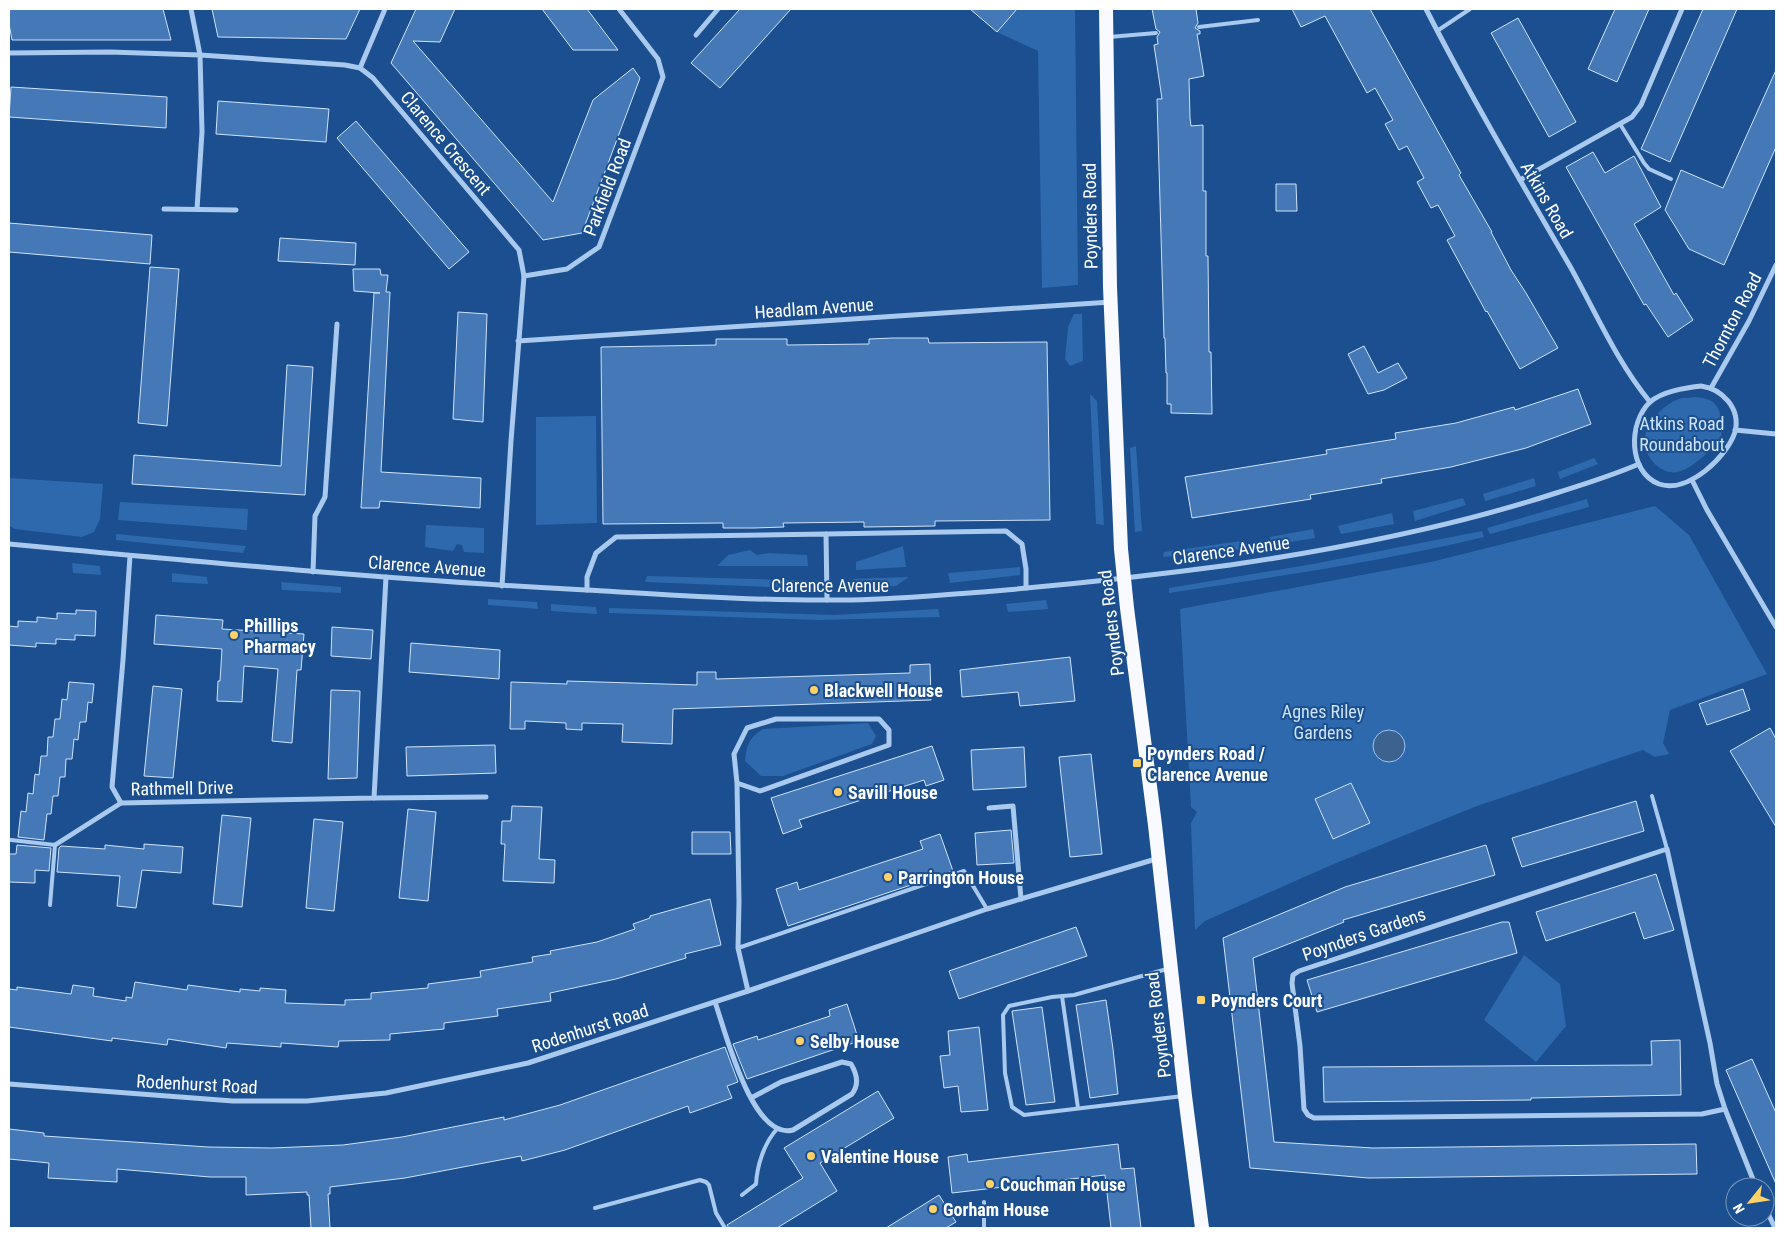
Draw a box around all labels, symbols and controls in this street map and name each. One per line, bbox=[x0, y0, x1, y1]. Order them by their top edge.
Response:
street label: Clarence Crescent bbox=[396, 87, 496, 199]
street label: Parkfield Road bbox=[579, 135, 635, 239]
street label: Atkins Road bbox=[1517, 158, 1577, 242]
street label: Poynders Road bbox=[1079, 163, 1101, 269]
street label: Thornton Road bbox=[1698, 269, 1766, 371]
street label: Headlam Avenue bbox=[754, 293, 874, 323]
park label: Atkins Road Roundabout bbox=[1639, 413, 1725, 455]
street label: Clarence Avenue bbox=[1171, 531, 1291, 569]
street label: Clarence Avenue bbox=[367, 551, 487, 581]
street label: Poynders Road bbox=[1094, 569, 1128, 677]
street label: Clarence Avenue bbox=[771, 575, 889, 596]
place label: Phillips Pharmacy bbox=[244, 615, 316, 657]
marker: Phillips Pharmacy bbox=[228, 629, 240, 641]
place label: Blackwell House bbox=[824, 680, 943, 701]
marker: Blackwell House bbox=[808, 684, 820, 696]
park label: Agnes Riley Gardens bbox=[1282, 701, 1365, 743]
place label: Poynders Road / Clarence Avenue bbox=[1147, 743, 1268, 785]
marker: Poynders Road / Clarence Avenue bbox=[1131, 757, 1143, 769]
street label: Rathmell Drive bbox=[131, 777, 233, 799]
place label: Savill House bbox=[848, 782, 938, 803]
marker: Savill House bbox=[832, 786, 844, 798]
place label: Parrington House bbox=[898, 867, 1024, 888]
marker: Parrington House bbox=[882, 871, 894, 883]
street label: Poynders Gardens bbox=[1300, 903, 1428, 965]
street label: Poynders Road bbox=[1141, 971, 1175, 1079]
place label: Poynders Court bbox=[1211, 990, 1323, 1011]
marker: Poynders Court bbox=[1195, 994, 1207, 1006]
street label: Rodenhurst Road bbox=[529, 999, 651, 1057]
place label: Selby House bbox=[810, 1031, 900, 1052]
marker: Selby House bbox=[794, 1035, 806, 1047]
street label: Rodenhurst Road bbox=[136, 1070, 258, 1098]
place label: Valentine House bbox=[821, 1146, 939, 1167]
marker: Valentine House bbox=[805, 1150, 817, 1162]
place label: Couchman House bbox=[1000, 1174, 1126, 1195]
north arrow bbox=[1725, 1177, 1775, 1227]
marker: Couchman House bbox=[984, 1178, 996, 1190]
place label: Gorham House bbox=[943, 1199, 1049, 1220]
text: N bbox=[1730, 1201, 1748, 1216]
marker: Gorham House bbox=[927, 1203, 939, 1215]

